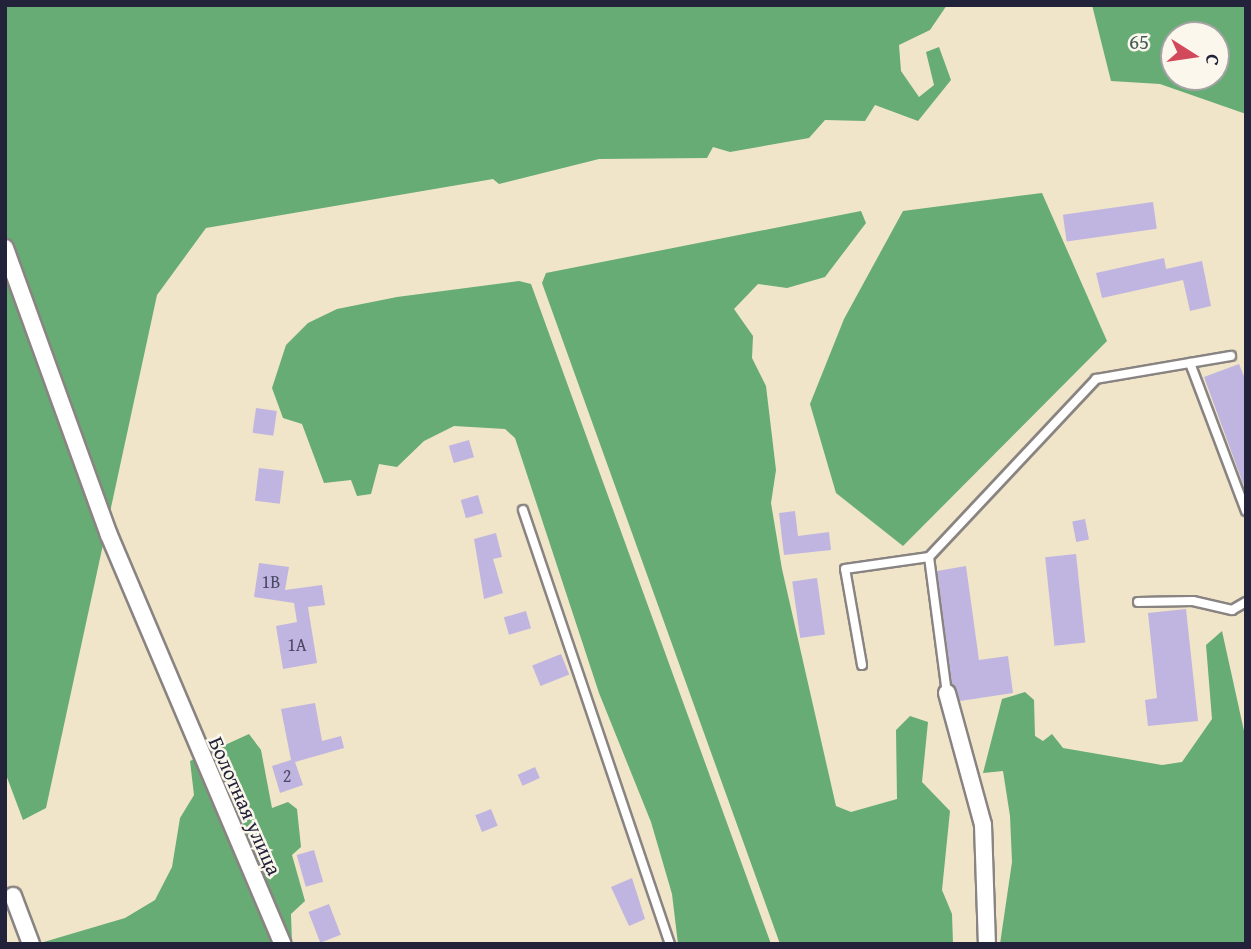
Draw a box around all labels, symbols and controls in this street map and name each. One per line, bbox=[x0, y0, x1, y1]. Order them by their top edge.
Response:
north arrow bbox=[1160, 21, 1230, 91]
park label: 65 bbox=[1129, 29, 1149, 55]
text: С bbox=[1199, 52, 1228, 68]
house number: 1В bbox=[262, 571, 280, 593]
house number: 1А bbox=[287, 634, 307, 656]
street label: Болотная улица bbox=[203, 733, 287, 879]
house number: 2 bbox=[283, 765, 291, 787]

